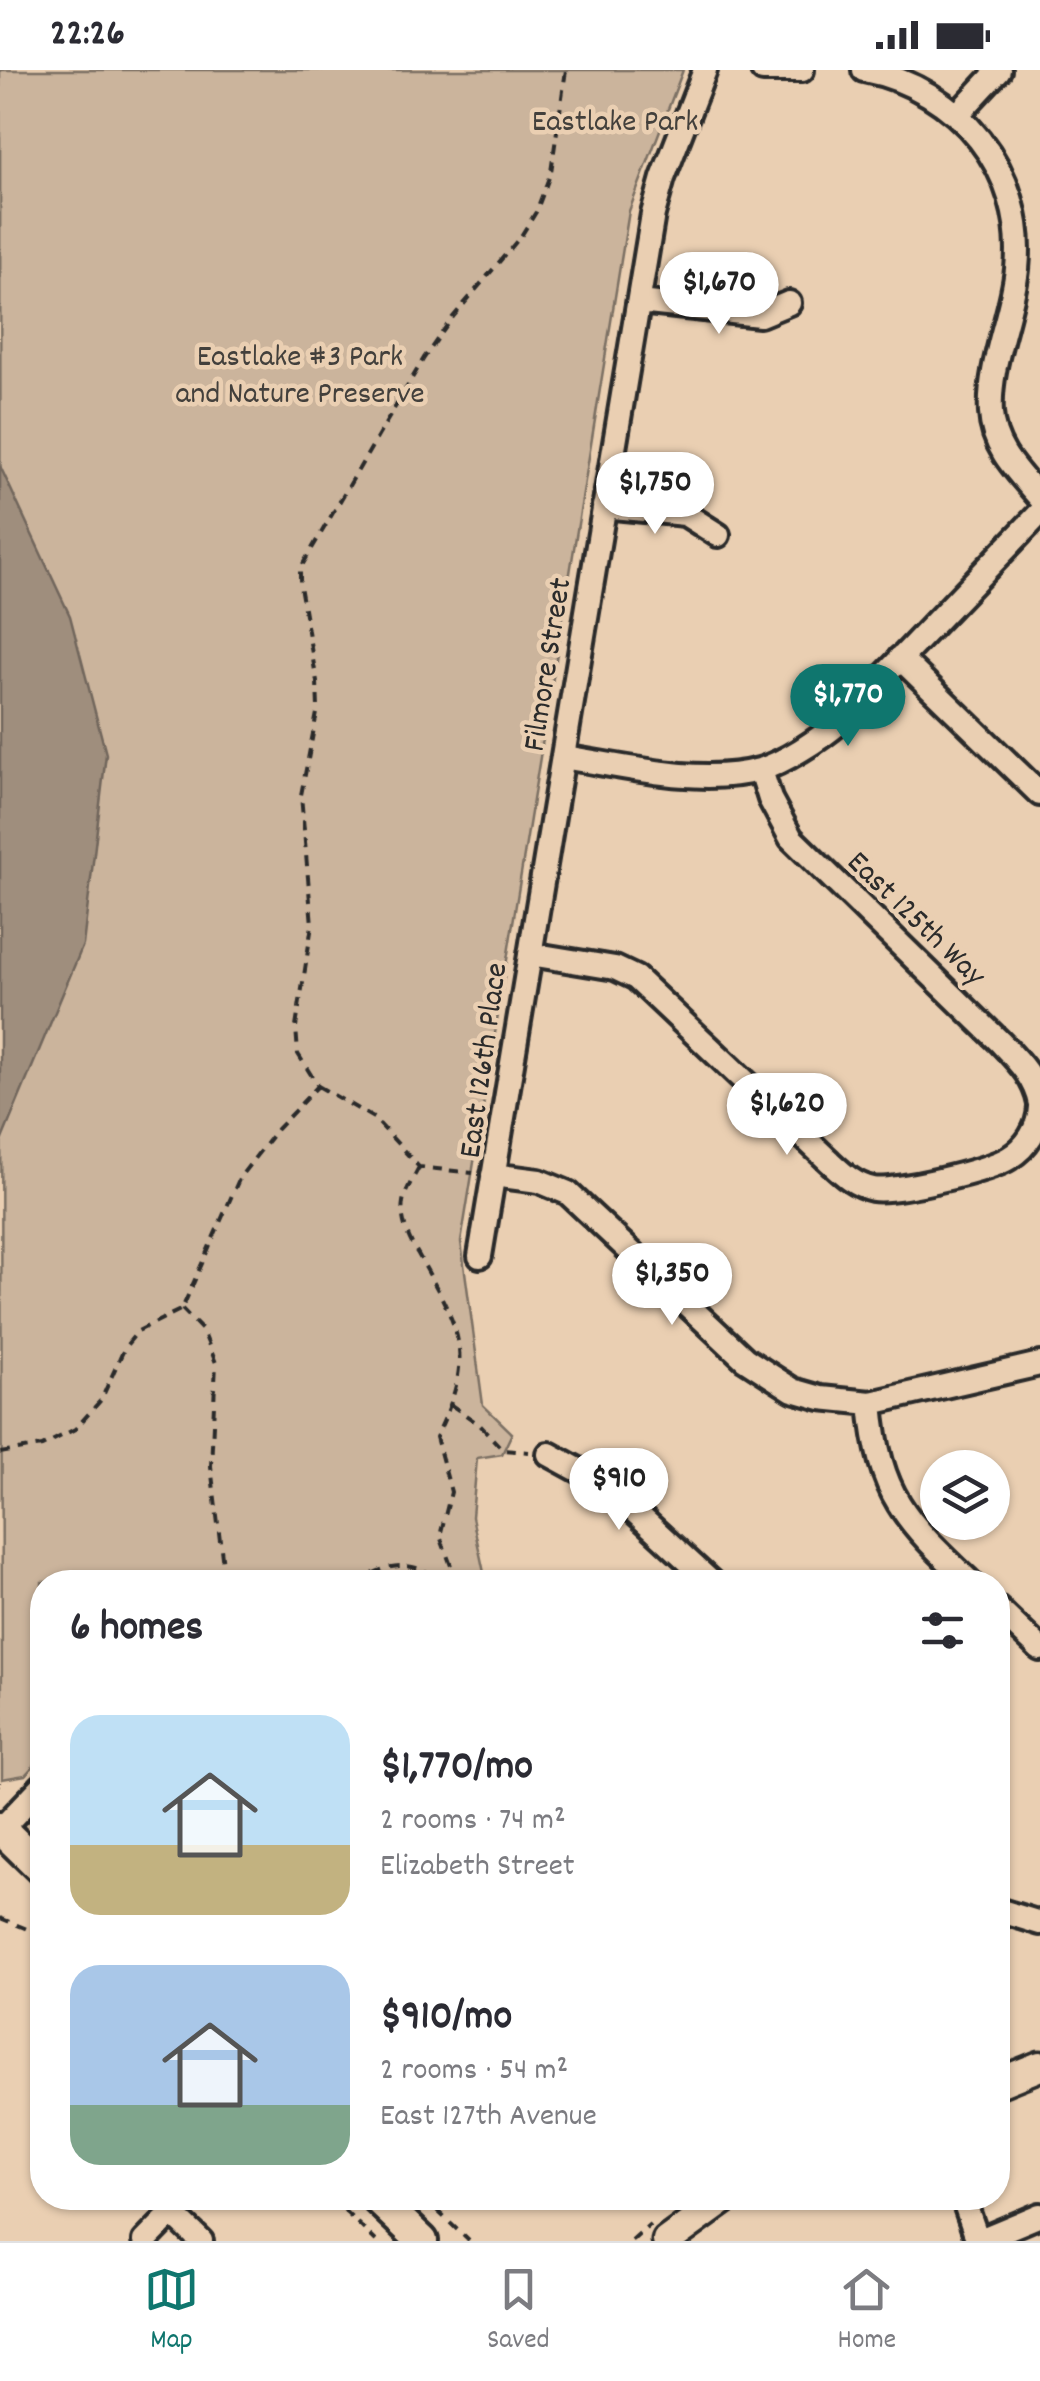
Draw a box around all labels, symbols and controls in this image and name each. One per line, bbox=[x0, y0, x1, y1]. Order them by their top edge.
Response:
text: 22:26 bbox=[50, 8, 125, 63]
park label: Eastlake Park bbox=[532, 101, 698, 147]
pin: $1,670 bbox=[638, 252, 800, 337]
text: $1,670 bbox=[682, 261, 756, 307]
park label: Eastlake #3 Park and Nature Preserve bbox=[175, 336, 425, 419]
pin: $1,750 bbox=[574, 452, 736, 537]
text: $1,750 bbox=[618, 461, 692, 507]
street label: Filmore Street bbox=[514, 575, 586, 755]
pin: $1,770 bbox=[767, 664, 929, 749]
text: $1,770 bbox=[812, 673, 884, 719]
street label: East 125th Way bbox=[834, 842, 995, 1000]
street label: East 126th Place bbox=[449, 960, 522, 1161]
pin: $1,620 bbox=[706, 1073, 868, 1158]
text: $1,620 bbox=[749, 1082, 825, 1128]
pin: $1,350 bbox=[591, 1243, 753, 1328]
text: $1,350 bbox=[634, 1252, 710, 1298]
pin: $910 bbox=[560, 1448, 678, 1533]
map controls bbox=[920, 1450, 1010, 1540]
button: layers bbox=[920, 1450, 1010, 1540]
text: $910 bbox=[591, 1457, 647, 1503]
text: 6 homes bbox=[70, 1600, 203, 1660]
icon: filters bbox=[915, 1603, 970, 1658]
text: $1,770/mo bbox=[380, 1739, 533, 1799]
icon: home bbox=[150, 1755, 270, 1875]
text: 2 rooms · 74 m² bbox=[380, 1799, 566, 1845]
text: Elizabeth Street bbox=[380, 1845, 575, 1891]
text: $910/mo bbox=[380, 1989, 512, 2049]
icon: home bbox=[150, 2005, 270, 2125]
text: 2 rooms · 54 m² bbox=[380, 2049, 568, 2095]
text: East 127th Avenue bbox=[380, 2095, 597, 2141]
tab: Map bbox=[144, 2262, 199, 2362]
tab: Saved bbox=[487, 2262, 550, 2362]
tab: Home bbox=[838, 2262, 896, 2362]

